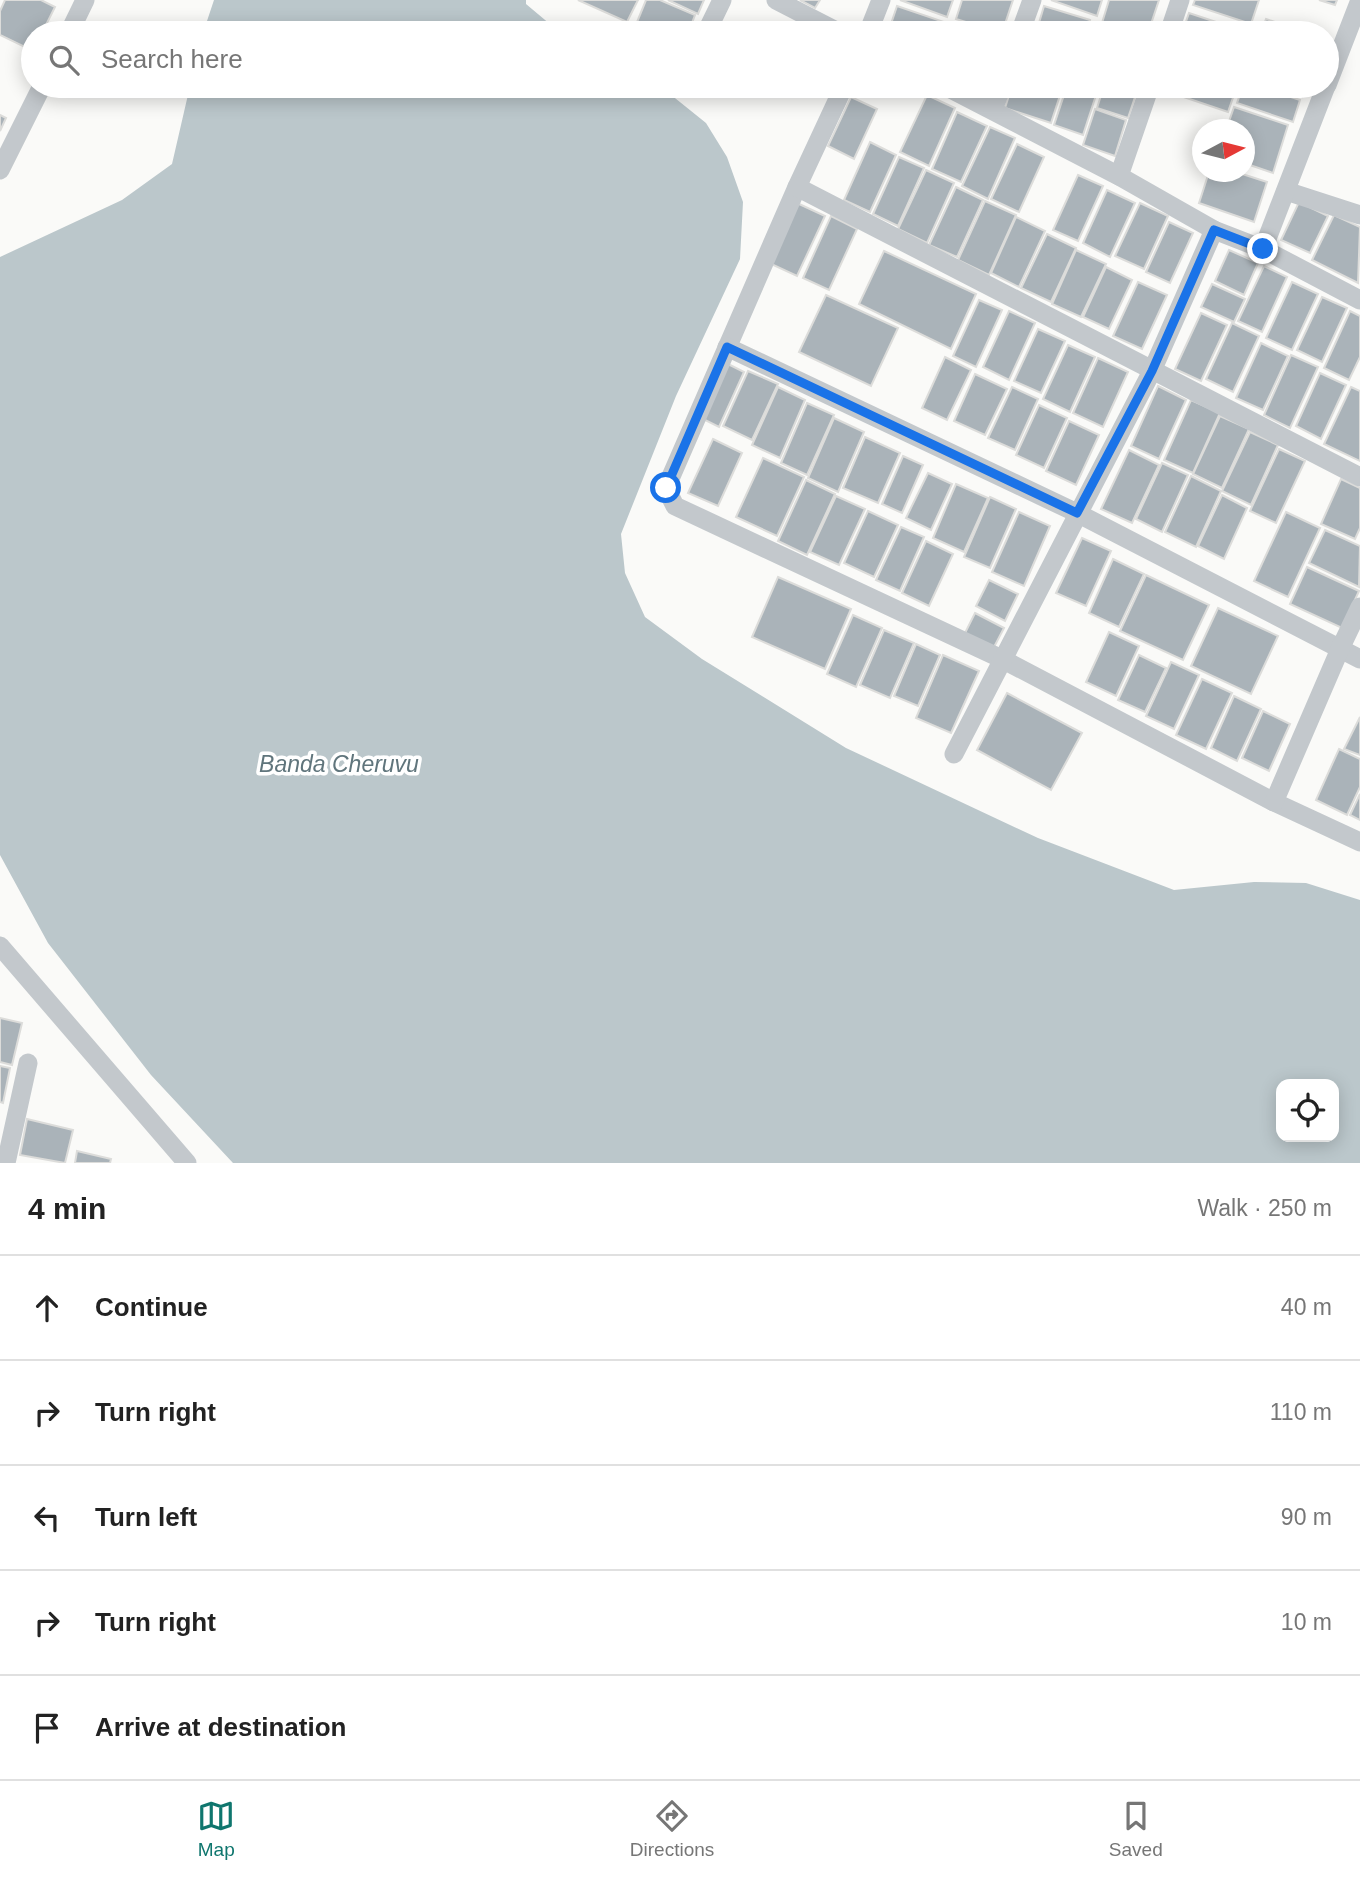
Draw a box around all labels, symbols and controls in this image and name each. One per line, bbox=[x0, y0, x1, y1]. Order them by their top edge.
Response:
search box bbox=[21, 21, 1339, 98]
icon: search bbox=[45, 41, 83, 79]
text: Search here bbox=[101, 44, 243, 74]
north arrow bbox=[1192, 119, 1255, 182]
route end bbox=[1247, 233, 1278, 264]
route start bbox=[650, 472, 681, 503]
water label: Banda Cheruvu bbox=[259, 751, 419, 777]
map controls bbox=[1276, 1079, 1339, 1142]
button: locate bbox=[1276, 1079, 1339, 1142]
text: 4 min bbox=[28, 1192, 106, 1225]
text: Walk · 250 m bbox=[1197, 1195, 1332, 1221]
icon: ahead bbox=[28, 1289, 66, 1327]
text: Continue bbox=[95, 1292, 208, 1322]
text: 40 m bbox=[1281, 1294, 1332, 1320]
icon: right bbox=[28, 1394, 66, 1432]
text: Turn right bbox=[95, 1397, 216, 1427]
text: 110 m bbox=[1270, 1399, 1332, 1425]
icon: left bbox=[28, 1499, 66, 1537]
text: Turn left bbox=[95, 1502, 197, 1532]
text: 90 m bbox=[1281, 1504, 1332, 1530]
icon: right bbox=[28, 1604, 66, 1642]
text: Turn right bbox=[95, 1607, 216, 1637]
text: 10 m bbox=[1281, 1609, 1332, 1635]
icon: arrive bbox=[28, 1709, 66, 1747]
text: Arrive at destination bbox=[95, 1712, 346, 1742]
tab: Map bbox=[197, 1797, 235, 1861]
tab: Directions bbox=[630, 1797, 714, 1861]
tab: Saved bbox=[1109, 1797, 1163, 1861]

